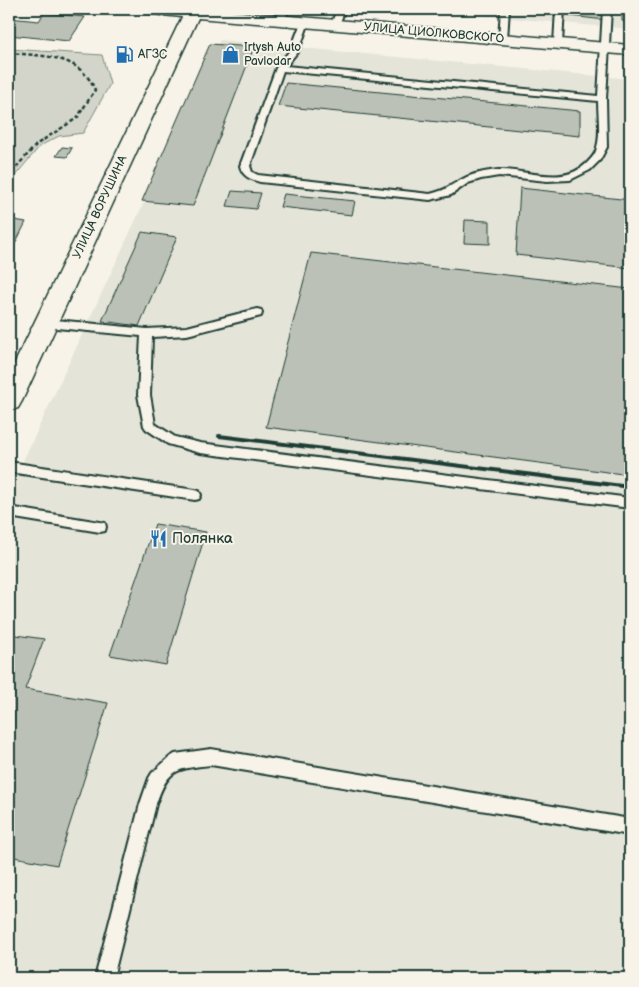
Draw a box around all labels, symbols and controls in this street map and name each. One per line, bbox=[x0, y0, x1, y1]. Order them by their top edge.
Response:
street label: УЛИЦА ЦИОЛКОВСКОГО bbox=[363, 19, 505, 47]
place label: Irtysh Auto Pavlodar bbox=[244, 40, 301, 69]
fuel station icon: АГЗС bbox=[114, 44, 134, 64]
shop icon: Irtysh Auto Pavlodar bbox=[220, 44, 240, 64]
place label: АГЗС bbox=[137, 47, 167, 62]
street label: УЛИЦА ВОРУШИНА bbox=[69, 152, 131, 261]
restaurant icon: Полянка bbox=[148, 528, 168, 548]
place label: Полянка bbox=[172, 529, 233, 548]

